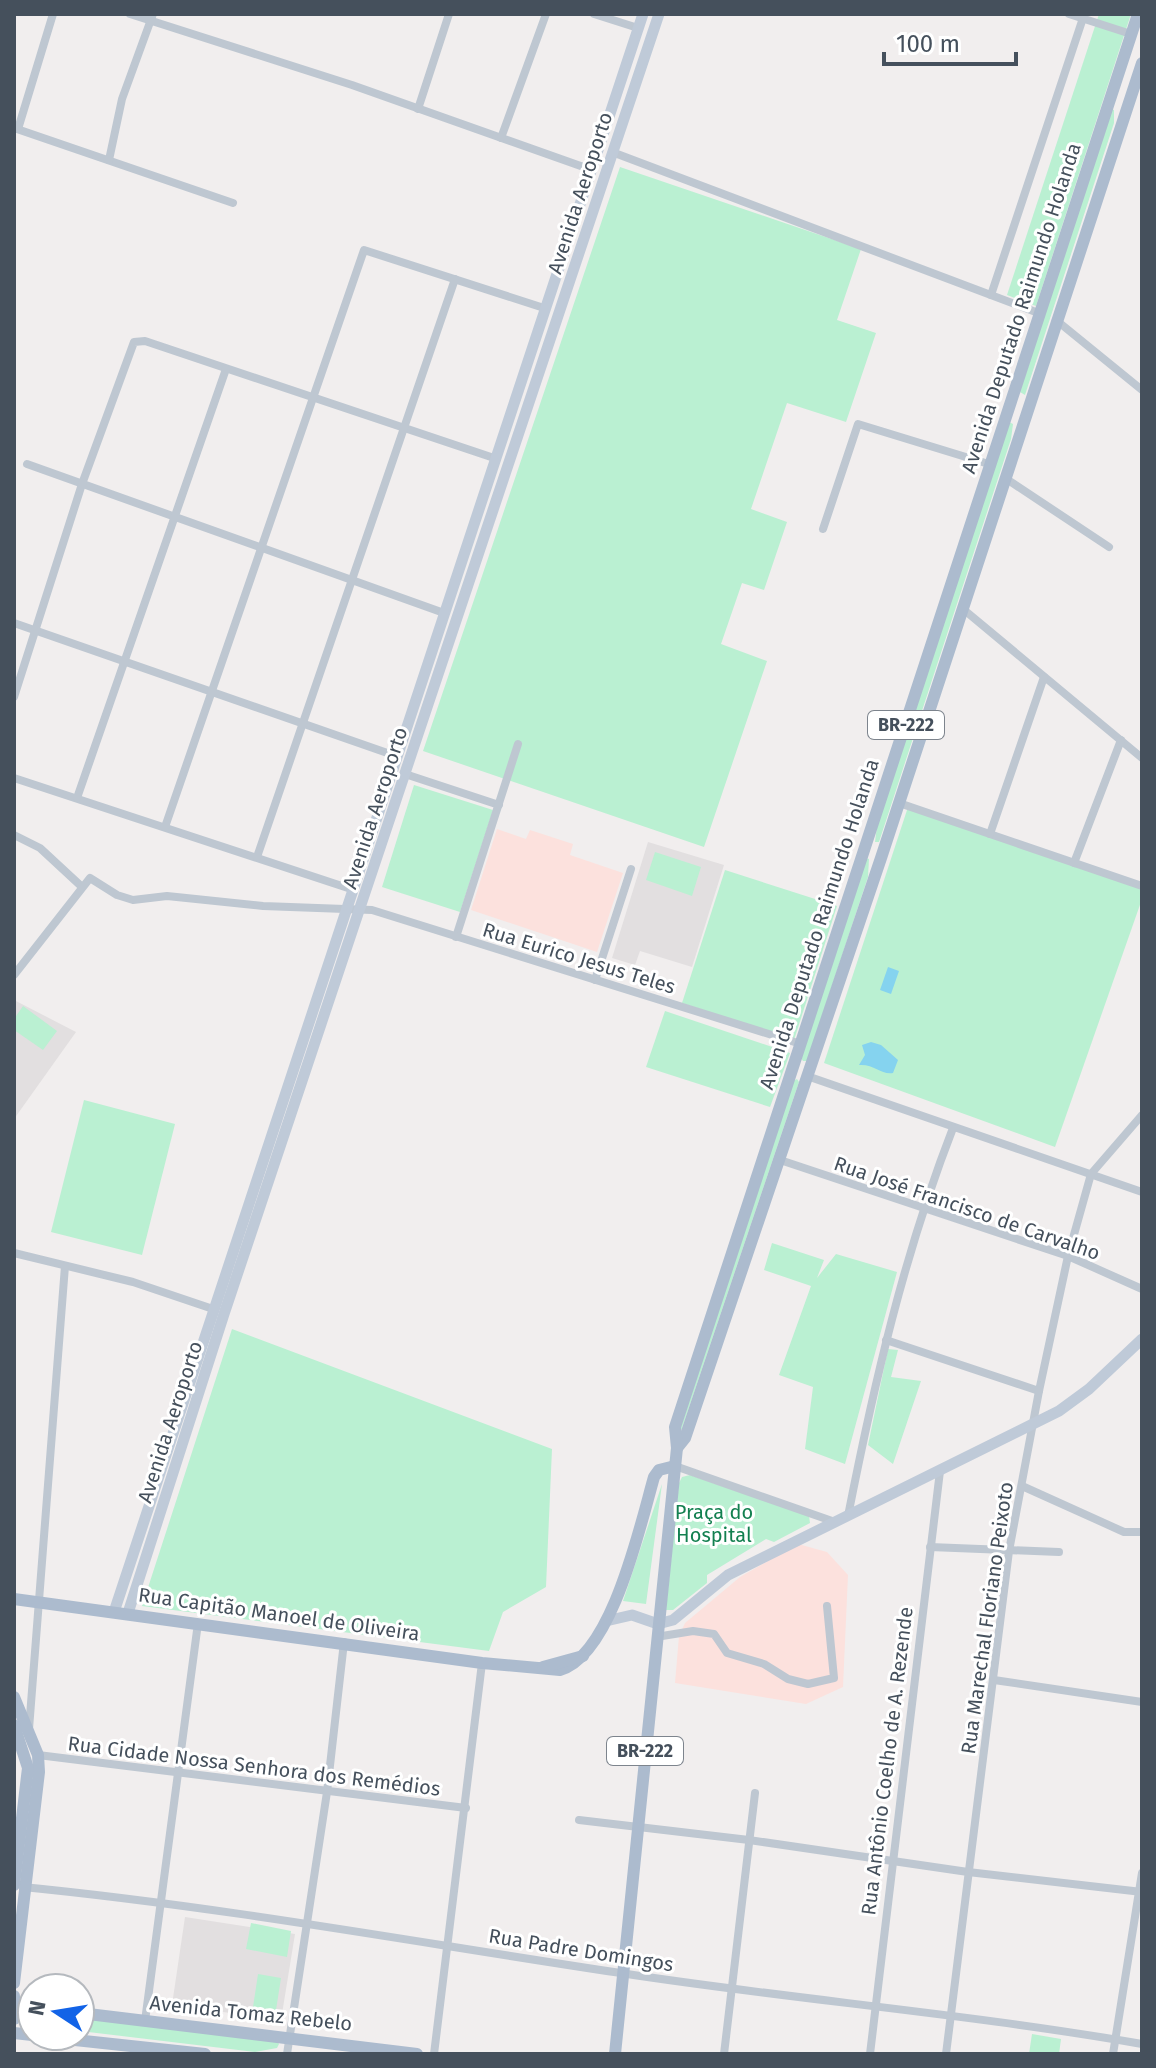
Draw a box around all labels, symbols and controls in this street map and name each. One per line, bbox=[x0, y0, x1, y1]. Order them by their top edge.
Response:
scale bar bbox=[884, 16, 1016, 66]
text: 100 m bbox=[896, 30, 960, 58]
street label: Avenida Aeroporto bbox=[543, 109, 617, 277]
street label: Avenida Deputado Raimundo Holanda bbox=[956, 140, 1086, 476]
road number: BR-222 bbox=[868, 711, 944, 739]
street label: Avenida Aeroporto bbox=[338, 724, 412, 892]
street label: Avenida Deputado Raimundo Holanda bbox=[754, 756, 884, 1092]
street label: Rua Eurico Jesus Teles bbox=[480, 917, 678, 999]
street label: Rua José Francisco de Carvalho bbox=[831, 1151, 1103, 1265]
street label: Avenida Aeroporto bbox=[133, 1338, 207, 1506]
street label: Rua Marechal Floriano Peixoto bbox=[956, 1480, 1018, 1756]
park label: Praça do Hospital bbox=[675, 1500, 753, 1547]
street label: Rua Capitão Manoel de Oliveira bbox=[137, 1582, 421, 1646]
street label: Rua Antônio Coelho de A. Rezende bbox=[856, 1605, 918, 1917]
street label: Rua Cidade Nossa Senhora dos Remédios bbox=[66, 1731, 442, 1801]
road number: BR-222 bbox=[607, 1737, 683, 1765]
street label: Rua Padre Domingos bbox=[487, 1924, 675, 1976]
north arrow bbox=[16, 1972, 96, 2052]
street label: Avenida Tomaz Rebelo bbox=[149, 1990, 353, 2036]
text: N bbox=[22, 1998, 52, 2018]

